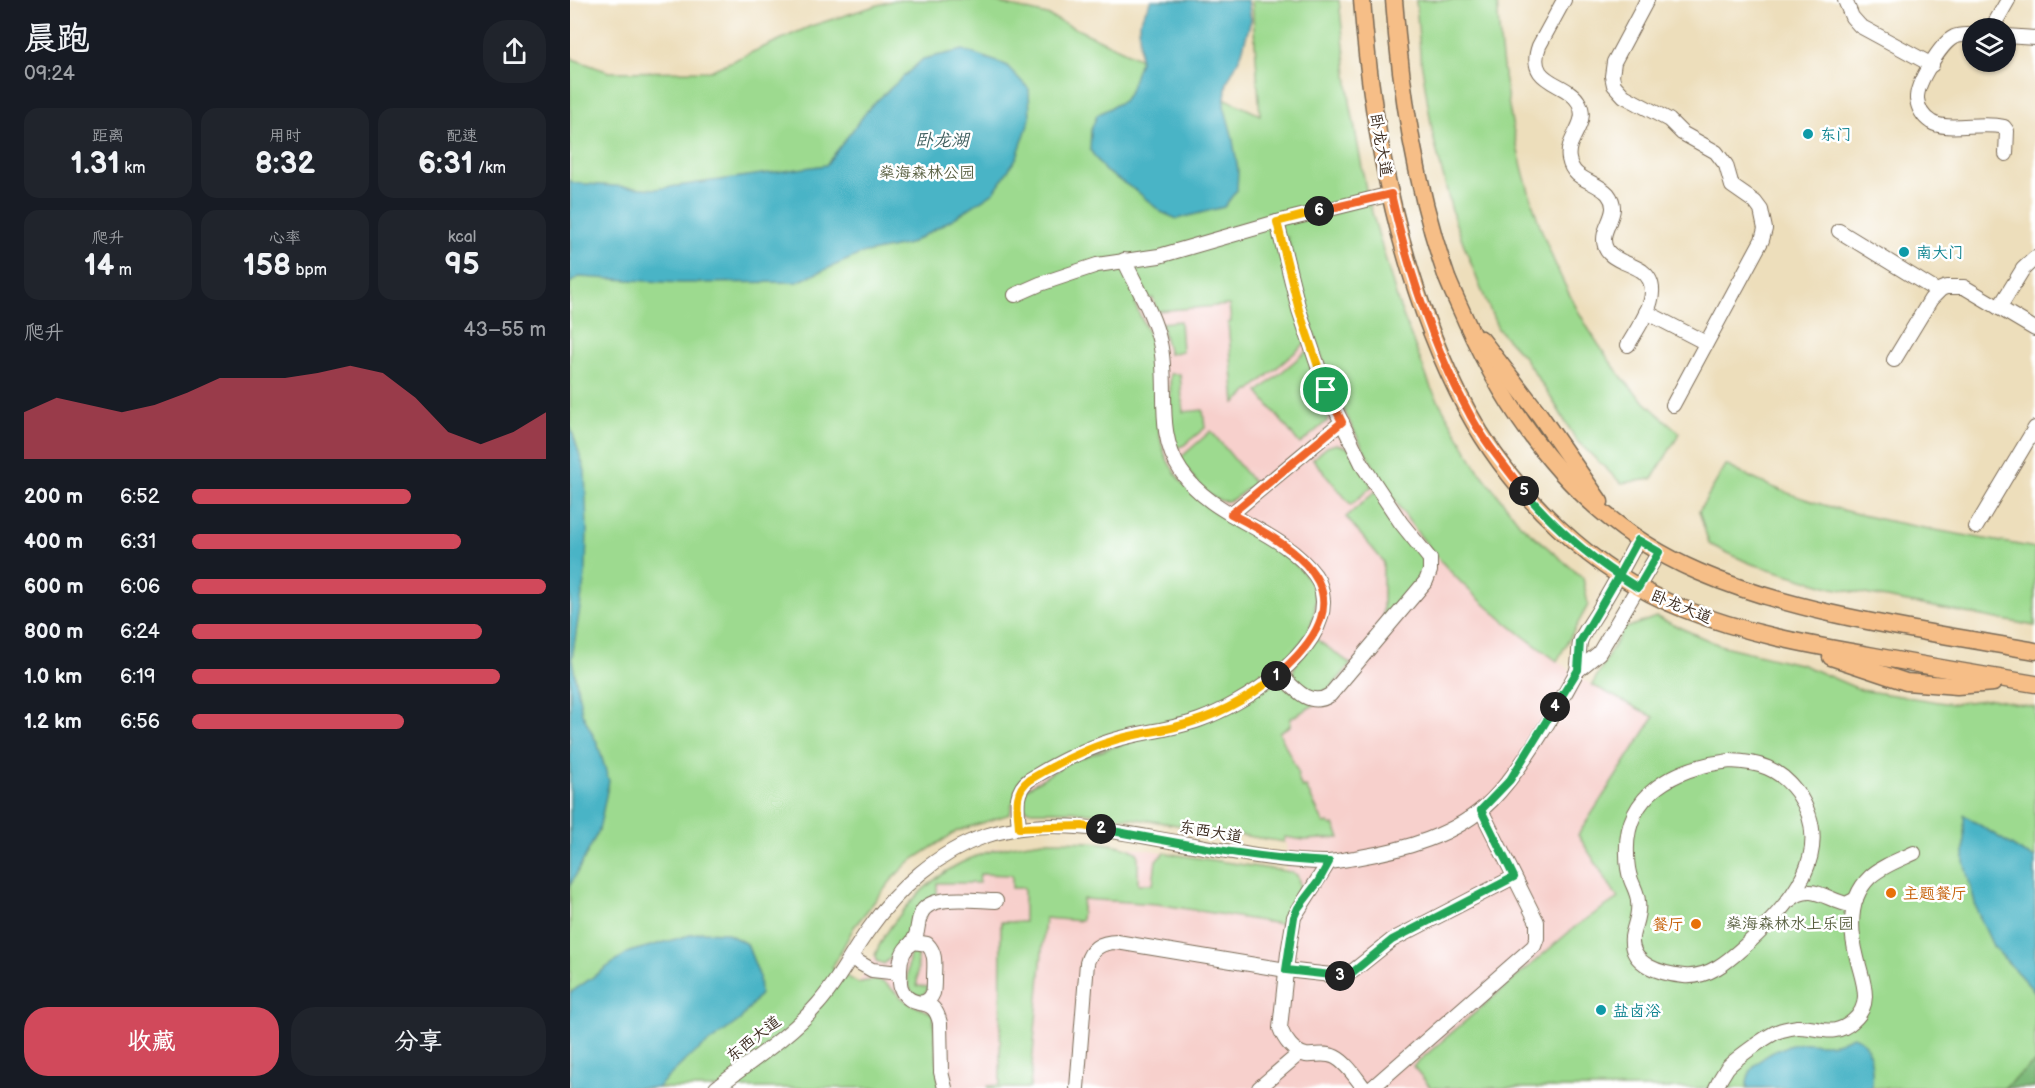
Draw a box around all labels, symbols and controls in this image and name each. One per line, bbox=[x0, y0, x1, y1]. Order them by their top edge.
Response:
map controls bbox=[1962, 18, 2016, 72]
button: layers bbox=[1962, 18, 2016, 72]
text: 晨跑 bbox=[24, 19, 90, 59]
button: share bbox=[483, 20, 546, 83]
text: 09:24 bbox=[24, 62, 75, 86]
street label: 卧龙大道 bbox=[1366, 112, 1395, 178]
place label: 东门 bbox=[1820, 126, 1852, 145]
text: 距离 bbox=[92, 127, 124, 146]
text: 用时 bbox=[269, 127, 301, 146]
text: 配速 bbox=[446, 127, 478, 146]
marker: 东门 bbox=[1801, 127, 1815, 141]
water label: 卧龙湖 bbox=[915, 130, 971, 151]
text: 1.31 bbox=[71, 146, 120, 182]
text: 8:32 bbox=[255, 146, 315, 182]
text: 6:31 bbox=[418, 146, 473, 182]
text: km bbox=[120, 159, 145, 178]
text: /km bbox=[473, 159, 506, 178]
park label: 燊海森林公园 bbox=[879, 164, 975, 183]
pin: 6 bbox=[1304, 196, 1334, 226]
text: 6 bbox=[1314, 201, 1324, 220]
text: kcal bbox=[448, 228, 476, 247]
text: 爬升 bbox=[92, 229, 124, 248]
text: 心率 bbox=[269, 229, 301, 248]
place label: 南大门 bbox=[1916, 244, 1964, 263]
marker: 南大门 bbox=[1897, 245, 1911, 259]
text: 95 bbox=[445, 247, 479, 283]
text: 14 bbox=[84, 248, 114, 284]
text: 158 bbox=[243, 248, 291, 284]
text: m bbox=[114, 261, 132, 280]
text: bpm bbox=[291, 261, 327, 280]
text: 43–55 m bbox=[463, 318, 546, 342]
text: 爬升 bbox=[24, 321, 64, 345]
pin bbox=[1300, 364, 1351, 415]
icon: arrive bbox=[1309, 373, 1342, 406]
pin: 5 bbox=[1509, 476, 1539, 506]
text: 5 bbox=[1519, 481, 1529, 500]
text: 200 m bbox=[24, 485, 83, 509]
text: 6:52 bbox=[120, 485, 160, 509]
text: 400 m bbox=[24, 530, 83, 554]
text: 6:31 bbox=[120, 530, 156, 554]
text: 600 m bbox=[24, 575, 84, 599]
text: 6:06 bbox=[120, 575, 160, 599]
street label: 卧龙大道 bbox=[1648, 587, 1715, 628]
text: 800 m bbox=[24, 620, 83, 644]
text: 6:24 bbox=[120, 620, 160, 644]
pin: 1 bbox=[1261, 661, 1291, 691]
text: 1.0 km bbox=[24, 665, 82, 689]
text: 6:19 bbox=[120, 665, 156, 689]
text: 1 bbox=[1273, 666, 1279, 685]
pin: 4 bbox=[1540, 692, 1570, 722]
text: 4 bbox=[1550, 697, 1560, 716]
text: 1.2 km bbox=[24, 710, 82, 734]
text: 6:56 bbox=[120, 710, 160, 734]
pin: 2 bbox=[1086, 814, 1116, 844]
street label: 东西大道 bbox=[1178, 818, 1244, 847]
text: 2 bbox=[1096, 819, 1106, 838]
place label: 主题餐厅 bbox=[1903, 885, 1967, 904]
marker: 主题餐厅 bbox=[1884, 886, 1898, 900]
park label: 燊海森林水上乐园 bbox=[1726, 915, 1854, 934]
place label: 餐厅 bbox=[1652, 916, 1684, 935]
marker: 餐厅 bbox=[1689, 917, 1703, 931]
pin: 3 bbox=[1325, 961, 1355, 991]
text: 3 bbox=[1335, 966, 1345, 985]
place label: 盐卤浴 bbox=[1613, 1002, 1661, 1021]
marker: 盐卤浴 bbox=[1594, 1003, 1608, 1017]
button: 收藏 bbox=[24, 1007, 279, 1076]
button: 分享 bbox=[291, 1007, 546, 1076]
street label: 东西大道 bbox=[723, 1012, 785, 1066]

